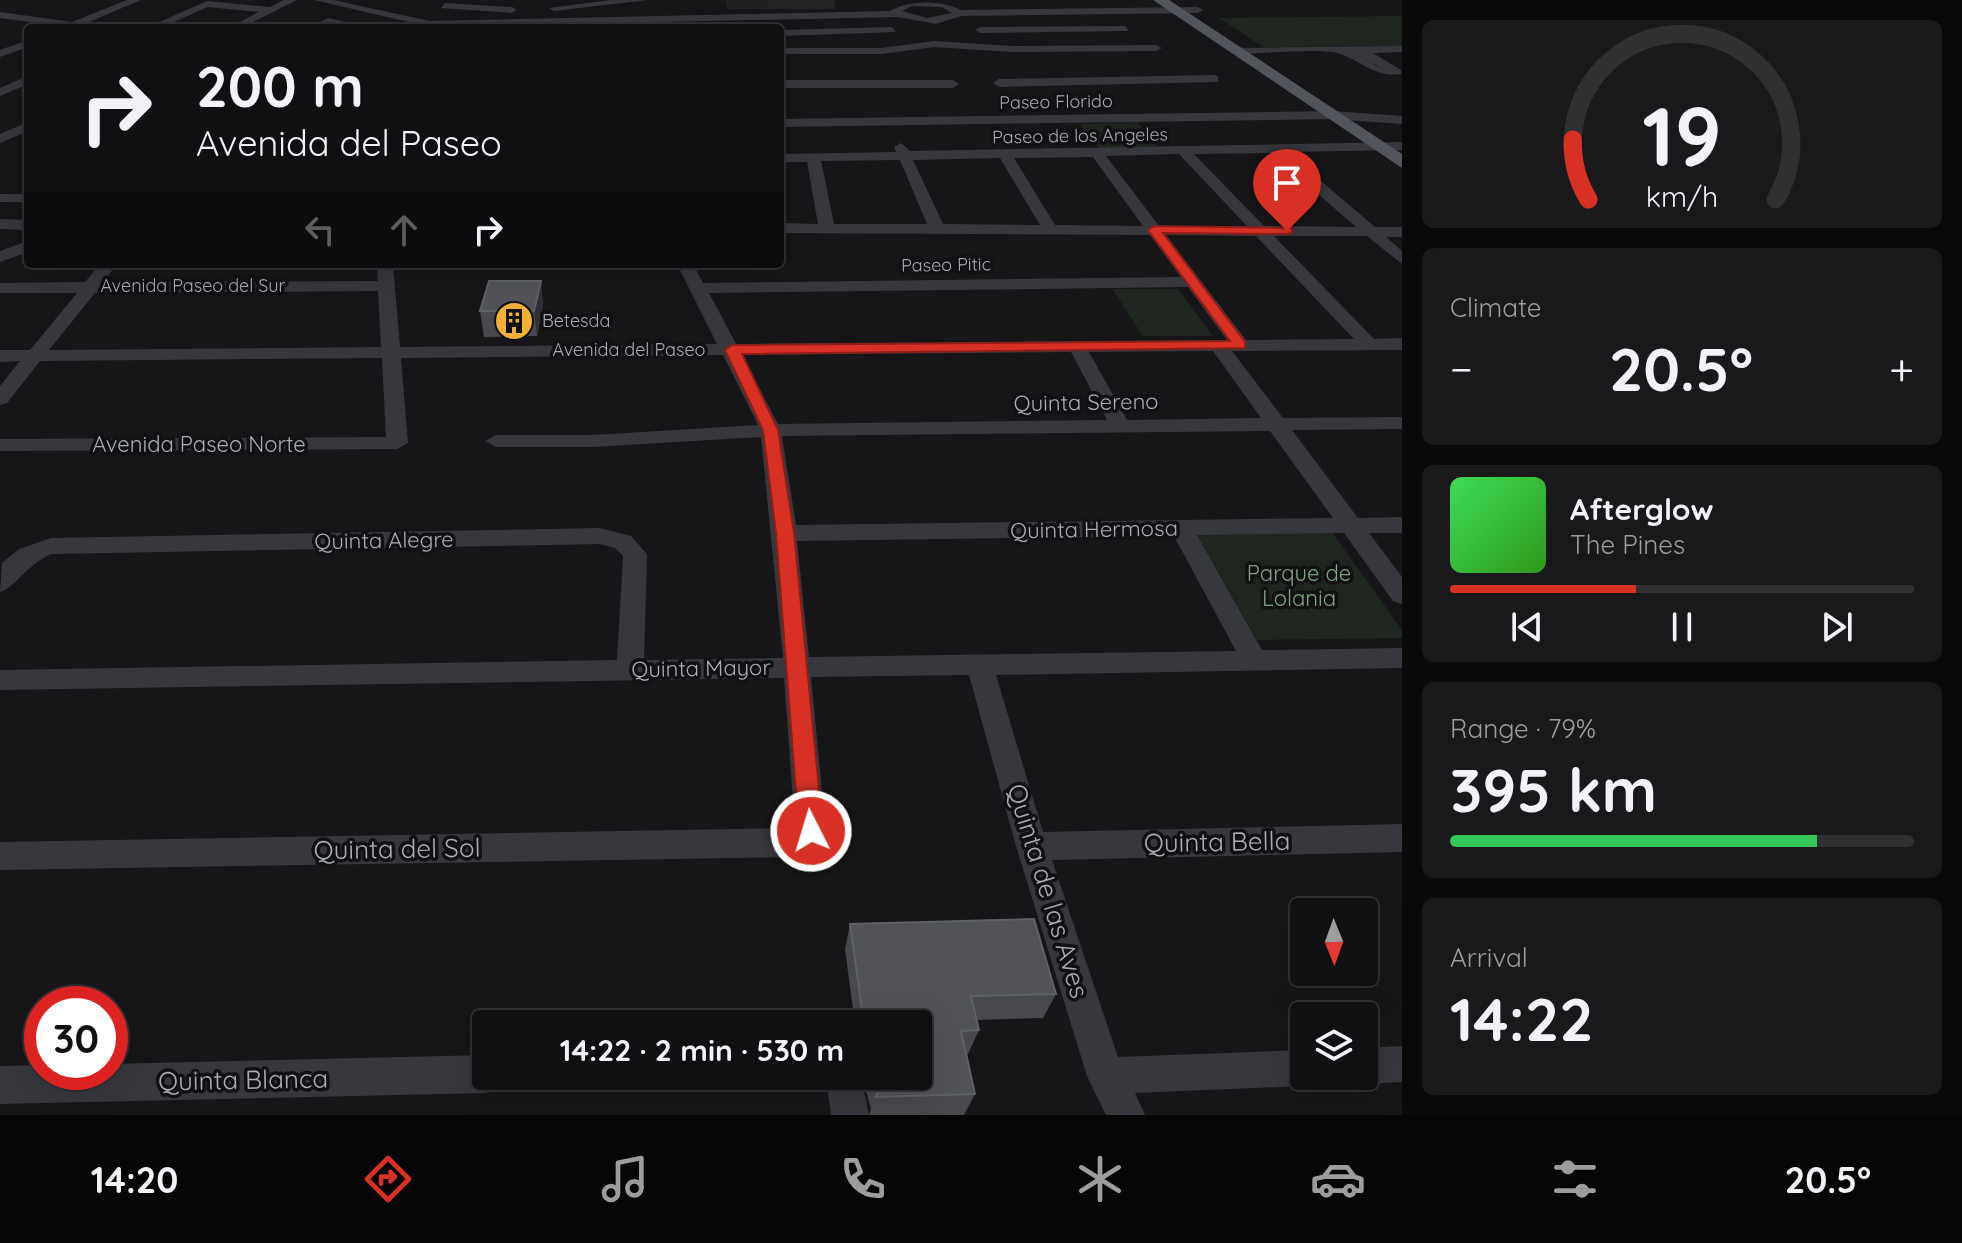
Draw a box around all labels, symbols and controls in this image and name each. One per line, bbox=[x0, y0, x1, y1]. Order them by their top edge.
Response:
text: 200 m bbox=[196, 51, 364, 121]
icon: right bbox=[64, 56, 168, 160]
text: 19 bbox=[1642, 83, 1722, 187]
street label: Paseo Florido bbox=[999, 89, 1113, 114]
text: Avenida del Paseo bbox=[196, 120, 502, 165]
street label: Paseo de los Angeles bbox=[992, 122, 1168, 149]
pin bbox=[1253, 149, 1321, 231]
icon: arrive bbox=[1265, 161, 1309, 205]
text: km/h bbox=[1646, 178, 1718, 214]
icon: left bbox=[298, 208, 342, 252]
icon: ahead bbox=[382, 208, 426, 252]
icon: right bbox=[466, 208, 510, 252]
street label: Paseo Pitic bbox=[901, 252, 991, 277]
street label: Avenida Paseo del Sur bbox=[100, 274, 286, 297]
text: Climate bbox=[1450, 291, 1541, 324]
building icon: Betesda bbox=[493, 300, 535, 342]
place label: Betesda bbox=[542, 309, 610, 332]
text: 20.5° bbox=[1609, 331, 1753, 406]
street label: Avenida del Paseo bbox=[553, 338, 705, 361]
text: − bbox=[1450, 341, 1473, 396]
text: + bbox=[1889, 341, 1914, 396]
street label: Quinta Sereno bbox=[1013, 387, 1159, 417]
street label: Avenida Paseo Norte bbox=[92, 430, 306, 458]
text: Afterglow bbox=[1570, 490, 1713, 528]
street label: Quinta Hermosa bbox=[1010, 514, 1178, 544]
street label: Quinta Alegre bbox=[314, 525, 454, 555]
text: The Pines bbox=[1570, 528, 1685, 561]
park label: Parque de Lolania bbox=[1247, 559, 1351, 612]
icon: previous bbox=[1505, 605, 1549, 649]
icon: pause bbox=[1660, 605, 1704, 649]
icon: next bbox=[1815, 605, 1859, 649]
street label: Quinta Mayor bbox=[631, 653, 771, 683]
text: Range · 79% bbox=[1450, 712, 1596, 745]
text: 395 km bbox=[1450, 752, 1657, 827]
street label: Quinta de las Aves bbox=[1000, 780, 1097, 1002]
position arrow bbox=[769, 789, 853, 873]
street label: Quinta Bella bbox=[1143, 824, 1291, 859]
street label: Quinta del Sol bbox=[313, 831, 481, 866]
north arrow bbox=[1290, 898, 1378, 986]
map controls bbox=[1290, 898, 1378, 1090]
text: Arrival bbox=[1450, 941, 1528, 974]
text: 14:22 bbox=[1450, 981, 1593, 1056]
speed limit sign: 30 bbox=[24, 986, 128, 1090]
button: layers bbox=[1290, 1002, 1378, 1090]
text: 14:22 · 2 min · 530 m bbox=[560, 1031, 844, 1069]
street label: Quinta Blanca bbox=[158, 1062, 328, 1097]
icon: directions bbox=[360, 1151, 416, 1207]
icon: music bbox=[597, 1151, 653, 1207]
icon: phone bbox=[835, 1151, 891, 1207]
icon: climate bbox=[1072, 1151, 1128, 1207]
icon: car bbox=[1310, 1151, 1366, 1207]
icon: filters bbox=[1547, 1151, 1603, 1207]
text: 14:20 bbox=[91, 1157, 178, 1202]
text: 20.5° bbox=[1785, 1157, 1871, 1202]

